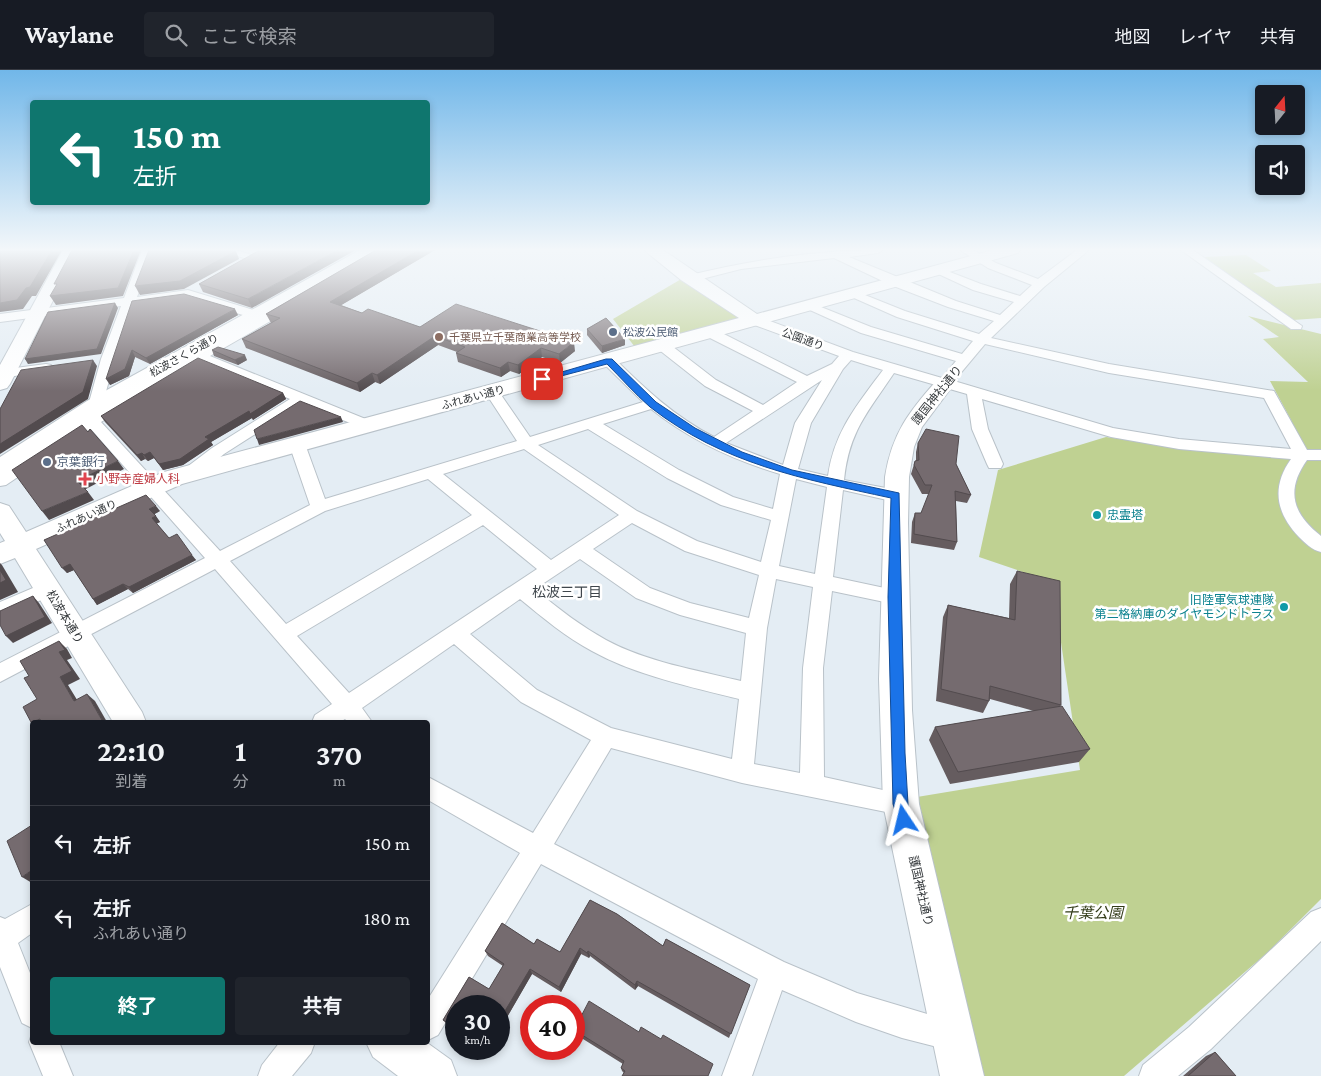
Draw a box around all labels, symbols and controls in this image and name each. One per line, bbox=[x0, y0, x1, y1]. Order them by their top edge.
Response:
search box bbox=[144, 12, 494, 57]
text: Waylane bbox=[25, 21, 114, 48]
icon: search bbox=[162, 21, 190, 49]
text: ここで検索 bbox=[202, 26, 297, 47]
text: 地図 bbox=[1115, 27, 1151, 47]
text: レイヤ bbox=[1179, 27, 1232, 47]
text: 共有 bbox=[1260, 27, 1296, 47]
north arrow bbox=[1255, 85, 1305, 135]
map controls bbox=[1255, 85, 1305, 195]
text: 150 m bbox=[133, 117, 221, 156]
icon: left bbox=[50, 120, 115, 185]
button: sound bbox=[1255, 145, 1305, 195]
text: 左折 bbox=[133, 164, 177, 189]
marker: 松波公民館 bbox=[607, 326, 619, 338]
place label: 松波公民館 bbox=[623, 326, 678, 338]
street label: 公園通り bbox=[780, 326, 826, 352]
street label: 松波さくら通り bbox=[147, 331, 221, 379]
marker: 千葉県立千葉商業高等学校 bbox=[433, 331, 445, 343]
place label: 千葉県立千葉商業高等学校 bbox=[449, 331, 581, 343]
pin bbox=[521, 358, 563, 400]
street label: 護国神社通り bbox=[909, 363, 965, 427]
icon: arrive bbox=[528, 365, 556, 393]
street label: ふれあい通り bbox=[440, 383, 506, 411]
place label: 京葉銀行 bbox=[57, 455, 105, 469]
marker: 京葉銀行 bbox=[41, 456, 53, 468]
marker: 小野寺産婦人科 bbox=[78, 472, 92, 486]
place label: 小野寺産婦人科 bbox=[96, 472, 180, 486]
street label: ふれあい通り bbox=[53, 497, 119, 535]
place label: 忠霊塔 bbox=[1107, 508, 1143, 522]
marker: 忠霊塔 bbox=[1091, 509, 1103, 521]
district label: 松波三丁目 bbox=[532, 584, 602, 600]
street label: 松波本通り bbox=[44, 588, 86, 646]
place label: 旧陸軍気球連隊 第二格納庫のダイヤモンドトラス bbox=[1095, 593, 1274, 621]
marker: 旧陸軍気球連隊 第二格納庫のダイヤモンドトラス bbox=[1278, 601, 1290, 613]
text: 22:10 bbox=[97, 734, 165, 767]
text: 1 bbox=[235, 734, 246, 767]
text: 370 bbox=[316, 738, 363, 771]
text: m bbox=[333, 772, 346, 789]
text: 到着 bbox=[115, 773, 147, 790]
text: 分 bbox=[233, 773, 249, 790]
position arrow bbox=[877, 793, 929, 845]
icon: left bbox=[50, 829, 78, 857]
text: 150 m bbox=[365, 833, 410, 854]
text: 左折 bbox=[93, 835, 131, 856]
street label: 護国神社通り bbox=[906, 854, 936, 928]
text: 左折 bbox=[93, 898, 131, 919]
icon: left bbox=[50, 904, 78, 932]
park label: 千葉公園 bbox=[1063, 905, 1125, 921]
text: 180 m bbox=[364, 908, 410, 929]
text: ふれあい通り bbox=[93, 925, 189, 942]
button: 終了 bbox=[50, 977, 225, 1035]
button: 共有 bbox=[235, 977, 410, 1035]
speed limit sign: 40 bbox=[520, 995, 585, 1060]
text: 30 bbox=[464, 1008, 491, 1035]
text: km/h bbox=[465, 1033, 490, 1047]

